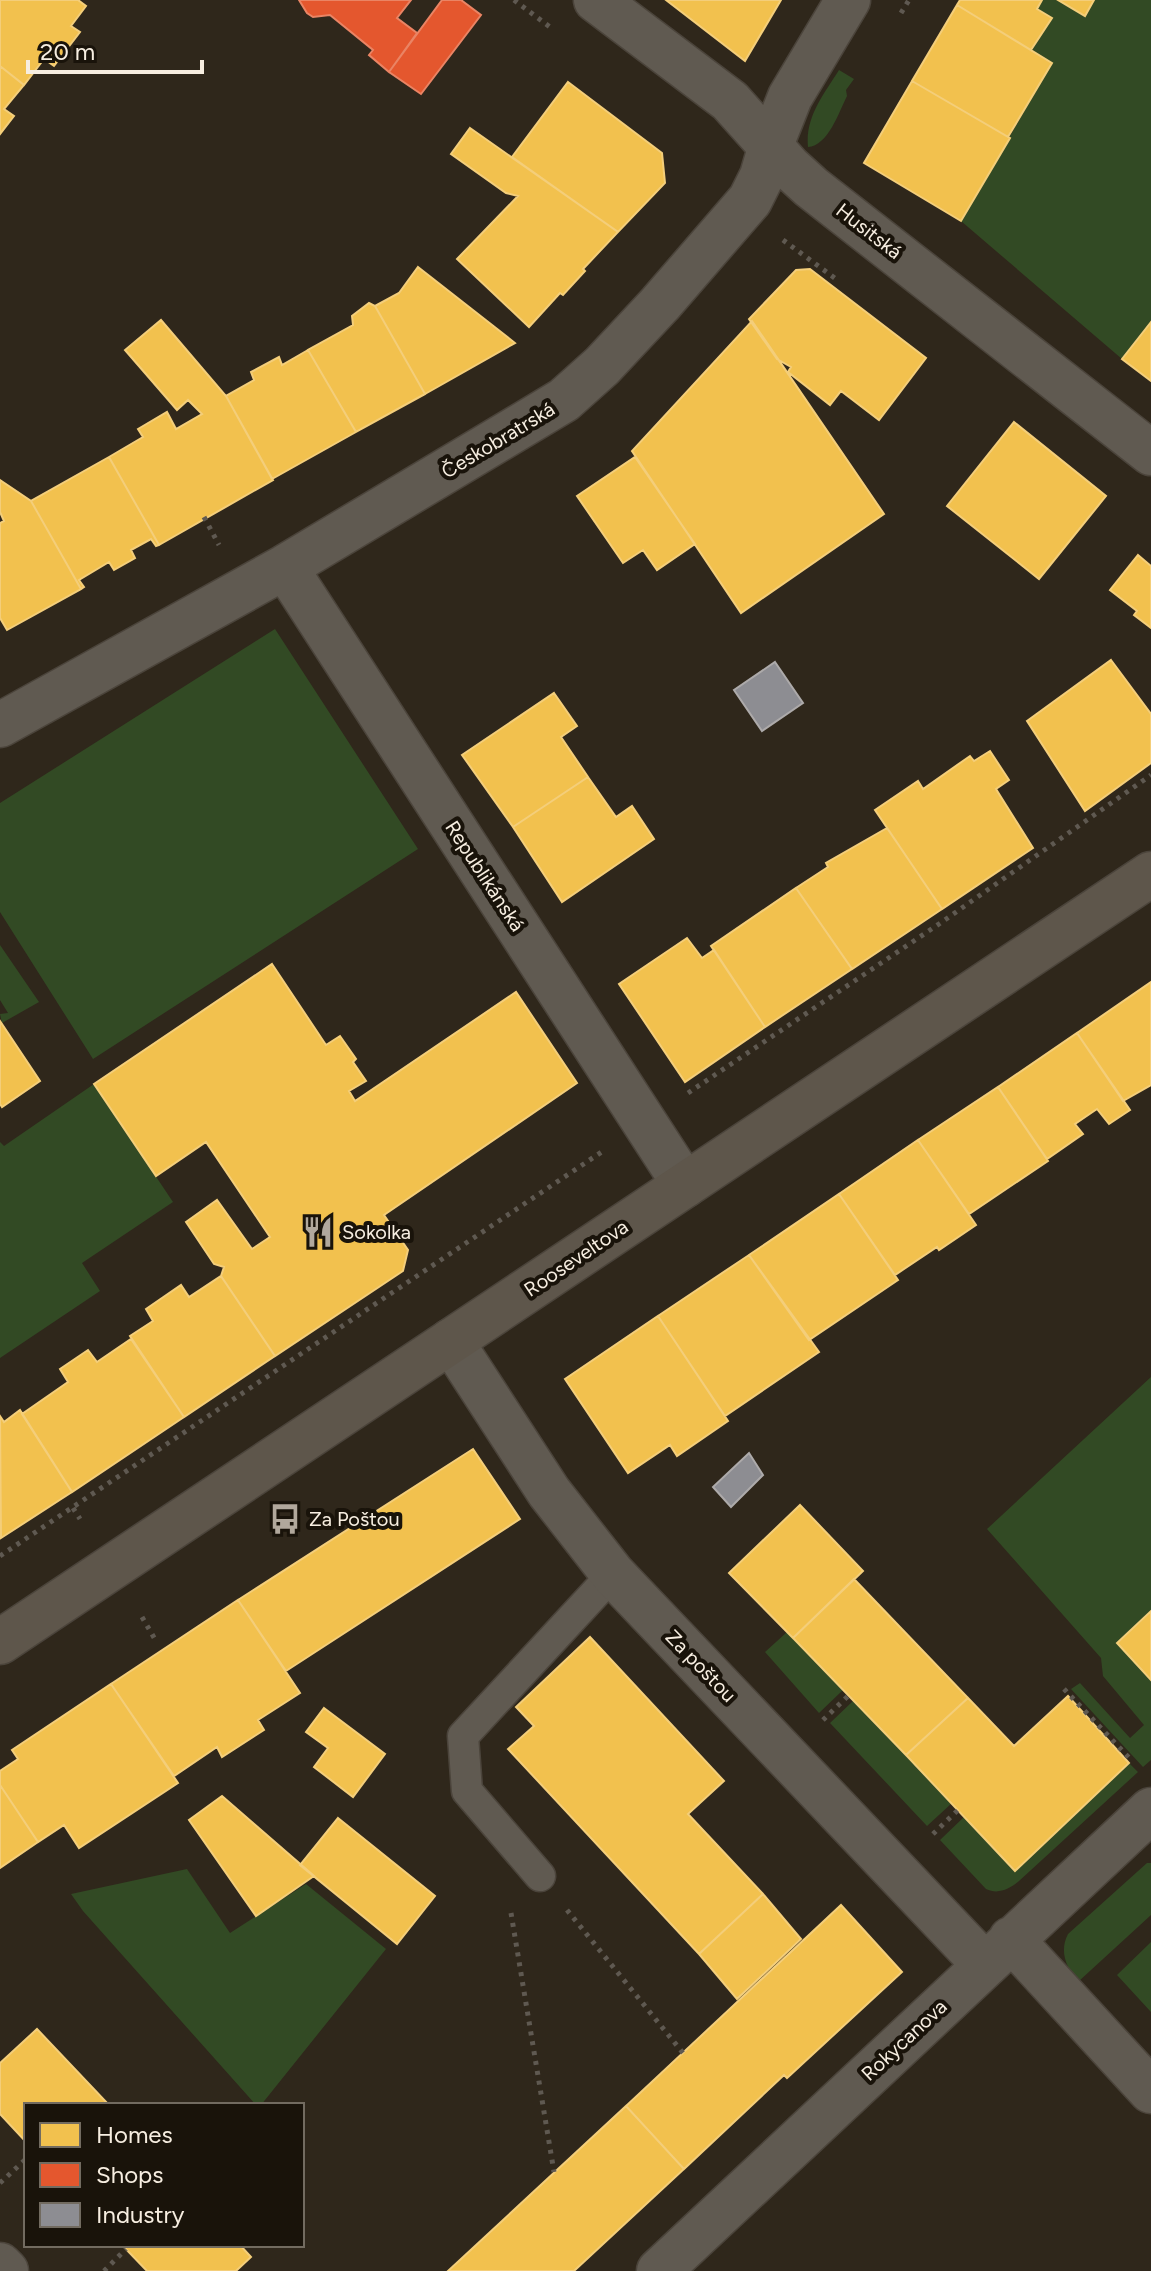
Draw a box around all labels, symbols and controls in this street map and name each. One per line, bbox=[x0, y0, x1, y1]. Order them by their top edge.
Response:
scale bar bbox=[28, 24, 202, 74]
text: 20 m bbox=[40, 37, 95, 66]
street label: Husitská bbox=[831, 198, 907, 264]
street label: Českobratrská bbox=[437, 397, 559, 483]
street label: Republikánská bbox=[440, 816, 530, 936]
street label: Rooseveltova bbox=[519, 1214, 633, 1302]
restaurant icon: Sokolka bbox=[301, 1215, 335, 1249]
place label: Sokolka bbox=[342, 1220, 411, 1244]
bus stop icon: Za Poštou bbox=[268, 1502, 302, 1536]
place label: Za Poštou bbox=[309, 1507, 400, 1531]
street label: Za poštou bbox=[661, 1625, 741, 1707]
street label: Rokycanova bbox=[856, 1994, 952, 2086]
legend bbox=[24, 2103, 304, 2247]
text: Homes bbox=[96, 2120, 173, 2149]
text: Shops bbox=[96, 2160, 163, 2189]
text: Industry bbox=[96, 2200, 185, 2229]

